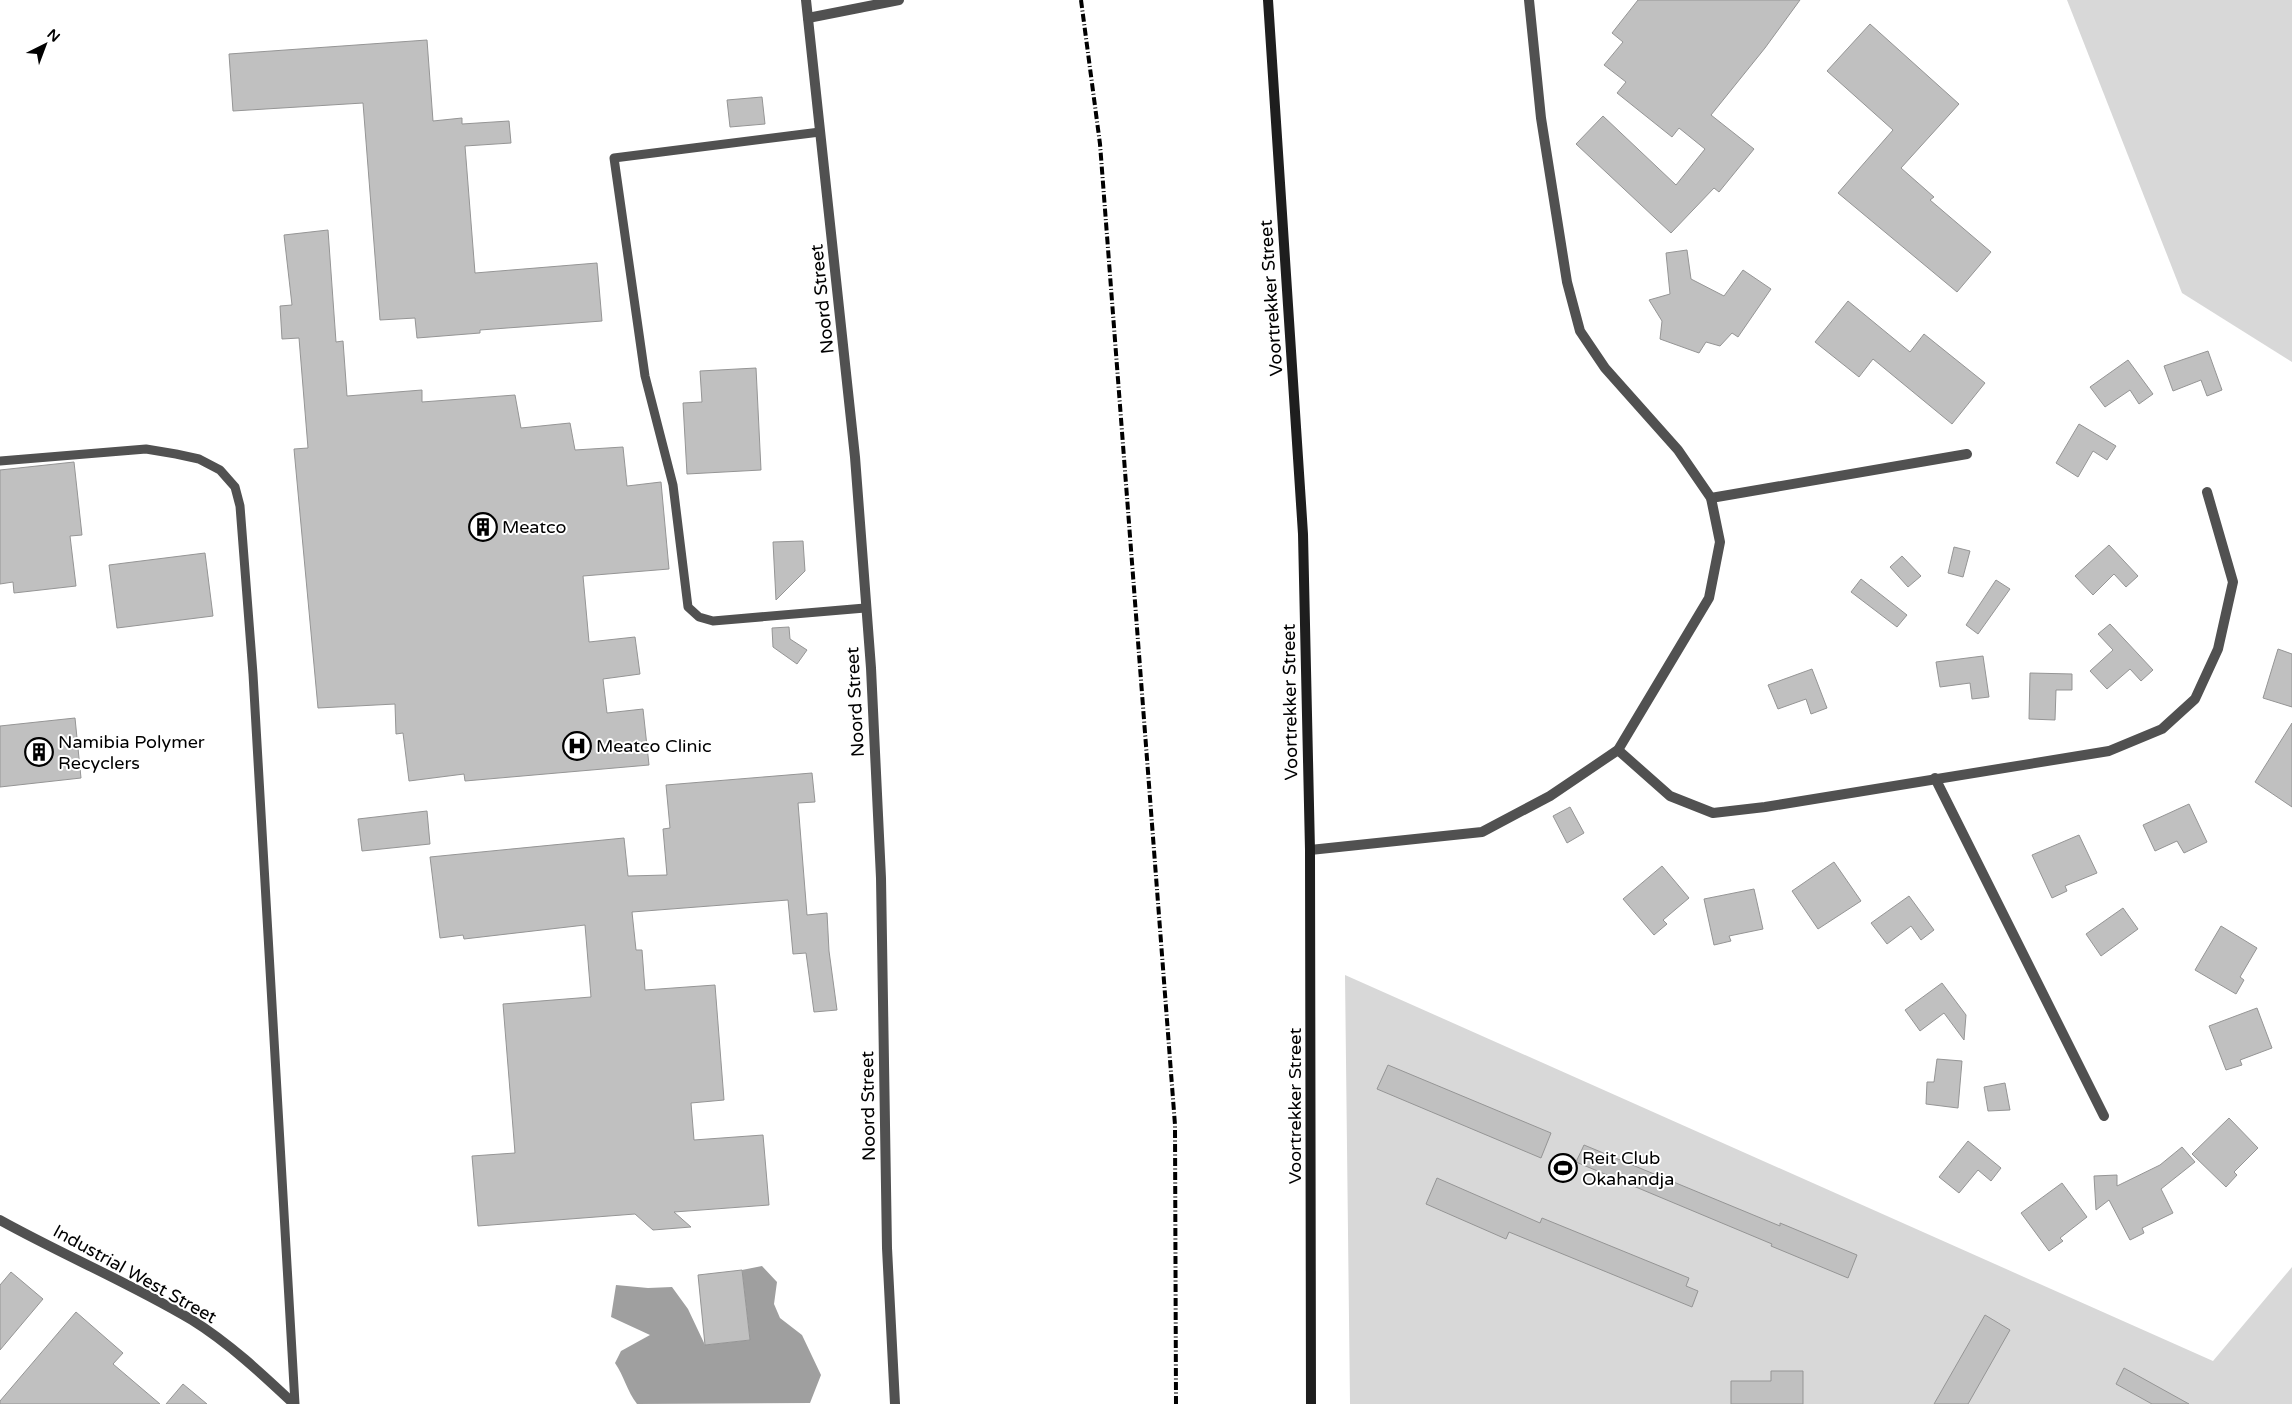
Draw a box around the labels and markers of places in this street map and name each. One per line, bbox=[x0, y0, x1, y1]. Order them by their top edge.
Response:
building icon: Meatco bbox=[468, 512, 498, 542]
place label: Meatco bbox=[502, 516, 566, 538]
place label: Namibia Polymer Recyclers bbox=[58, 731, 205, 774]
hospital icon: Meatco Clinic bbox=[562, 731, 592, 761]
place label: Meatco Clinic bbox=[596, 735, 712, 757]
building icon: Namibia Polymer Recyclers bbox=[24, 737, 54, 767]
place label: Reit Club Okahandja bbox=[1582, 1147, 1674, 1190]
sports icon: Reit Club Okahandja bbox=[1548, 1153, 1578, 1183]

